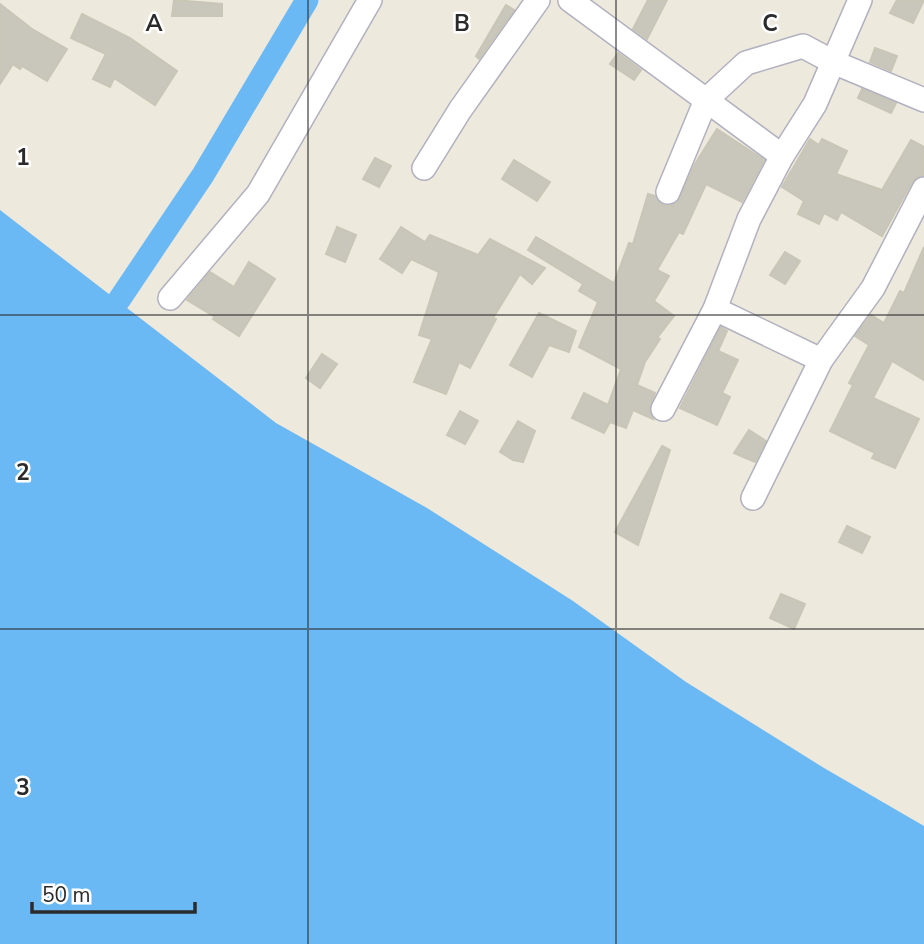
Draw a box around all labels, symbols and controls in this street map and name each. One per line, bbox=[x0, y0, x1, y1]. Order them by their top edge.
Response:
text: A bbox=[145, 8, 163, 39]
text: B bbox=[454, 8, 470, 39]
text: C bbox=[762, 8, 778, 39]
text: 1 bbox=[16, 142, 30, 173]
text: 2 bbox=[16, 457, 30, 488]
text: 3 bbox=[16, 772, 30, 803]
scale bar bbox=[32, 870, 194, 914]
text: 50 m bbox=[42, 881, 91, 909]

